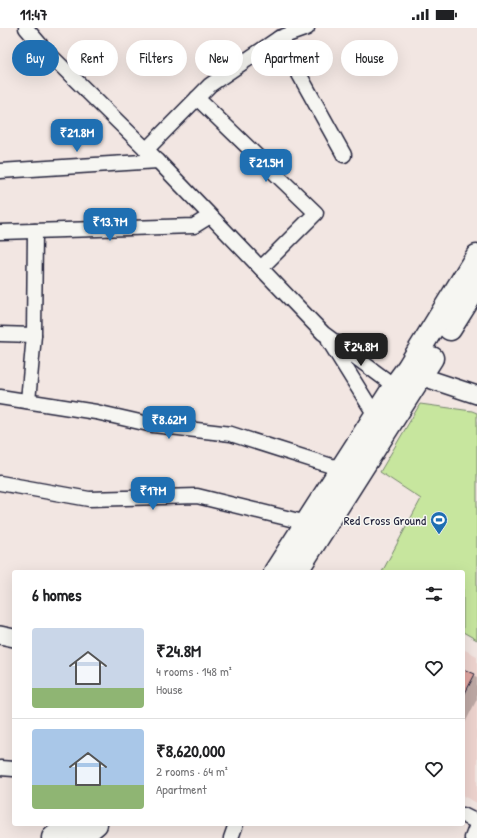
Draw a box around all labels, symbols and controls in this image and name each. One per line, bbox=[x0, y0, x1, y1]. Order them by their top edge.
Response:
text: 11:47 bbox=[20, 4, 47, 25]
chip: Buy bbox=[12, 40, 59, 76]
chip: Rent bbox=[67, 40, 118, 76]
chip: Filters bbox=[126, 40, 187, 76]
chip: New bbox=[195, 40, 243, 76]
chip: Apartment bbox=[251, 40, 333, 76]
chip: House bbox=[341, 40, 398, 76]
pin: ₹21.8M bbox=[44, 119, 110, 153]
text: ₹21.8M bbox=[60, 123, 94, 141]
pin: ₹21.5M bbox=[233, 149, 299, 183]
text: ₹21.5M bbox=[249, 153, 283, 171]
pin: ₹13.7M bbox=[77, 208, 143, 242]
text: ₹13.7M bbox=[93, 212, 127, 230]
pin: ₹24.8M bbox=[328, 333, 394, 367]
text: ₹24.8M bbox=[344, 337, 378, 355]
pin: ₹8.62M bbox=[136, 406, 202, 440]
text: ₹8.62M bbox=[152, 410, 186, 428]
pin: ₹17M bbox=[129, 477, 177, 511]
text: ₹17M bbox=[140, 481, 166, 499]
sports icon: Red Cross Ground bbox=[429, 510, 449, 535]
place label: Red Cross Ground bbox=[344, 511, 426, 529]
text: 6 homes bbox=[32, 583, 82, 606]
icon: filters bbox=[423, 583, 445, 605]
text: ₹24.8M bbox=[156, 639, 201, 662]
icon: home bbox=[64, 644, 112, 692]
icon: heart bbox=[423, 657, 445, 679]
text: 4 rooms · 148 m² bbox=[156, 662, 232, 680]
text: House bbox=[156, 680, 183, 698]
text: ₹8,620,000 bbox=[156, 739, 225, 762]
icon: home bbox=[64, 745, 112, 793]
icon: heart bbox=[423, 758, 445, 780]
text: 2 rooms · 64 m² bbox=[156, 762, 228, 780]
text: Apartment bbox=[156, 780, 207, 798]

